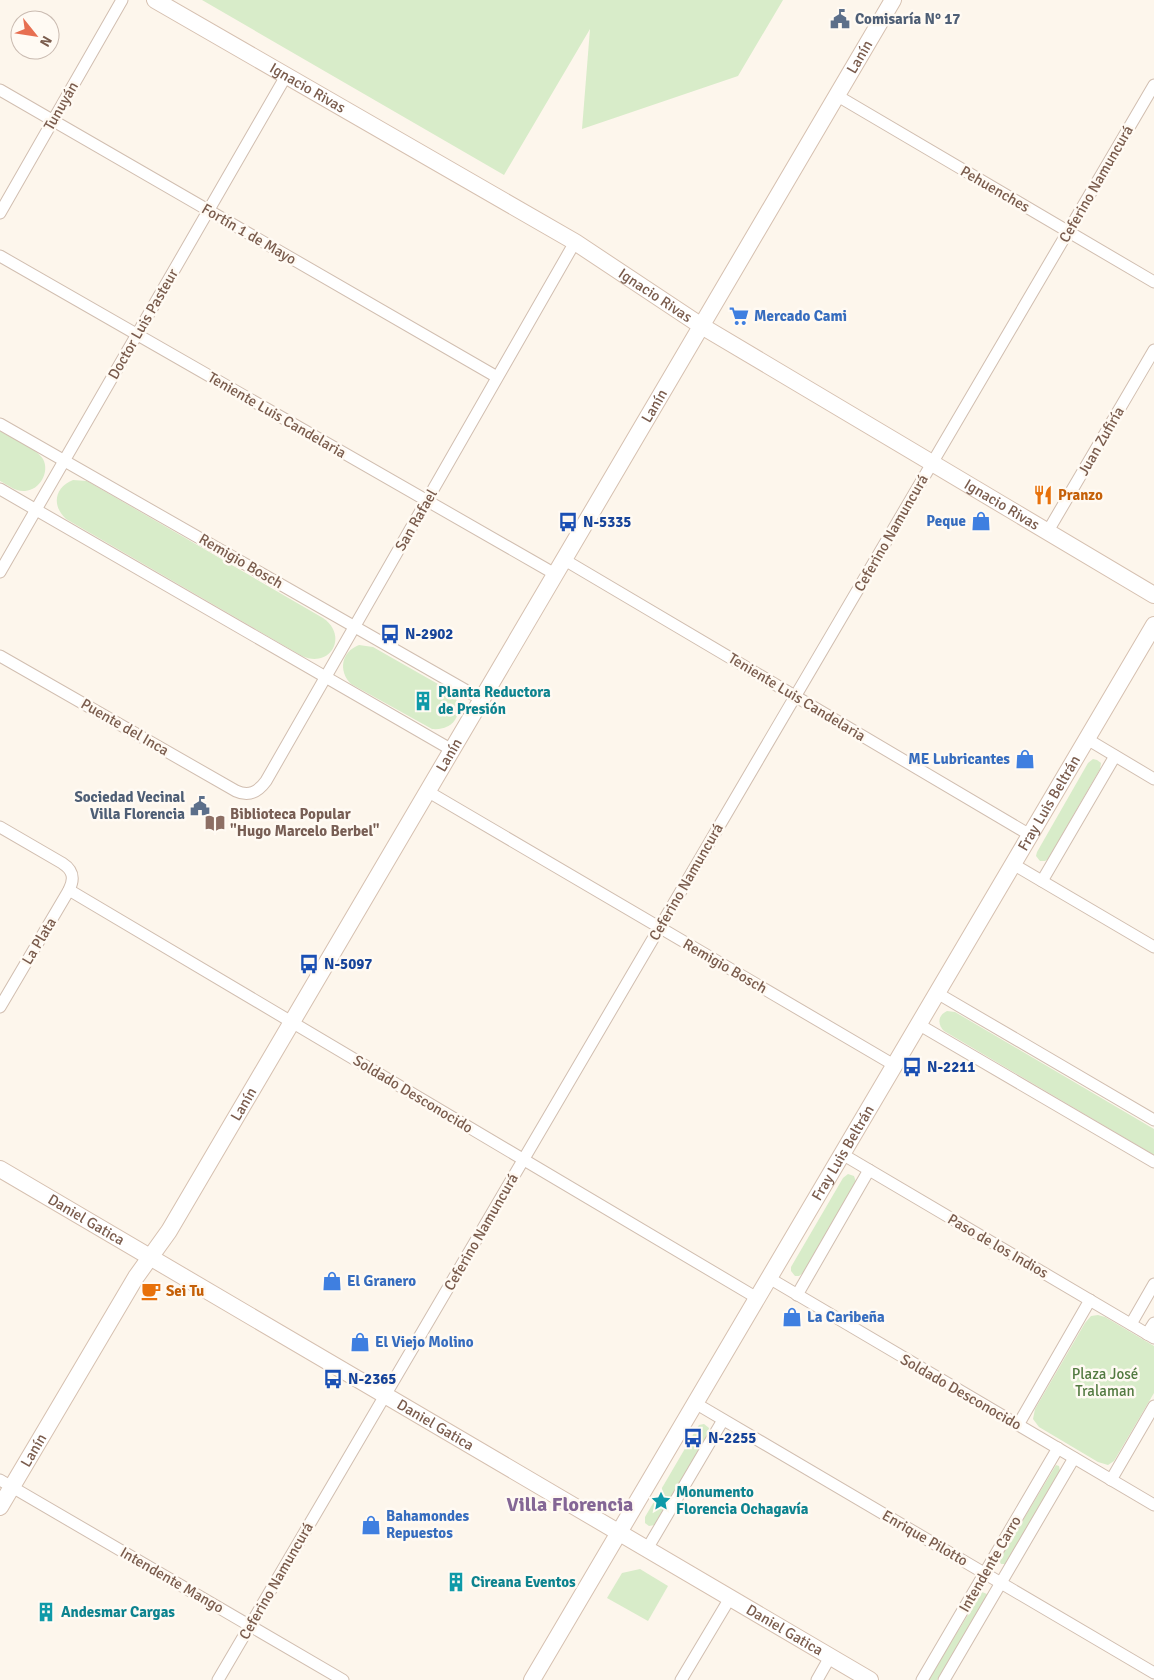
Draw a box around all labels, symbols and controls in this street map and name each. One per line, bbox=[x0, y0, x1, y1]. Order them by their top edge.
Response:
public building icon: Comisaría N° 17 bbox=[829, 8, 851, 30]
north arrow bbox=[10, 10, 60, 60]
place label: Comisaría N° 17 bbox=[855, 10, 960, 28]
text: N bbox=[36, 33, 56, 50]
street label: Lanín bbox=[843, 37, 876, 77]
street label: Ignacio Rivas bbox=[266, 59, 349, 117]
street label: Tunuyán bbox=[40, 78, 82, 134]
street label: Ceferino Namuncurá bbox=[1055, 122, 1137, 246]
street label: Pehuenches bbox=[957, 162, 1033, 216]
street label: Fortín 1 de Mayo bbox=[198, 200, 300, 268]
street label: Ignacio Rivas bbox=[615, 264, 696, 326]
street label: Doctor Luis Pasteur bbox=[104, 265, 182, 382]
supermarket icon: Mercado Cami bbox=[728, 305, 750, 327]
place label: Mercado Cami bbox=[754, 307, 847, 325]
street label: Teniente Luis Candelaria bbox=[205, 368, 349, 462]
street label: Lanín bbox=[637, 386, 671, 426]
street label: Juan Zufiría bbox=[1074, 403, 1128, 479]
street label: Ceferino Namuncurá bbox=[850, 471, 932, 595]
street label: Ignacio Rivas bbox=[961, 475, 1043, 534]
restaurant icon: Pranzo bbox=[1032, 484, 1054, 506]
street label: San Rafael bbox=[391, 486, 441, 554]
place label: Pranzo bbox=[1058, 486, 1103, 504]
shop icon: Peque bbox=[970, 510, 992, 532]
bus stop icon: N-5335 bbox=[557, 511, 579, 533]
place label: Peque bbox=[926, 512, 966, 530]
place label: N-5335 bbox=[583, 513, 631, 531]
street label: Remigio Bosch bbox=[196, 530, 286, 592]
bus stop icon: N-2902 bbox=[379, 623, 401, 645]
place label: N-2902 bbox=[405, 625, 453, 643]
street label: Teniente Luis Candelaria bbox=[725, 649, 869, 745]
place label: Planta Reductora de Presión bbox=[438, 683, 551, 718]
building icon: Planta Reductora de Presión bbox=[412, 690, 434, 712]
street label: Puente del Inca bbox=[78, 695, 172, 759]
street label: Lanín bbox=[432, 735, 466, 775]
shop icon: ME Lubricantes bbox=[1014, 748, 1036, 770]
place label: ME Lubricantes bbox=[908, 750, 1010, 768]
street label: Fray Luis Beltrán bbox=[1014, 752, 1084, 854]
place label: Sociedad Vecinal Villa Florencia bbox=[74, 788, 185, 823]
public building icon: Sociedad Vecinal Villa Florencia bbox=[189, 795, 211, 817]
place label: Biblioteca Popular "Hugo Marcelo Berbel" bbox=[230, 805, 380, 840]
library icon: Biblioteca Popular "Hugo Marcelo Berbel" bbox=[204, 812, 226, 834]
street label: Ceferino Namuncurá bbox=[645, 820, 727, 944]
street label: La Plata bbox=[18, 914, 60, 968]
street label: Remigio Bosch bbox=[680, 935, 770, 997]
bus stop icon: N-5097 bbox=[298, 953, 320, 975]
place label: N-5097 bbox=[324, 955, 372, 973]
street label: Soldado Desconocido bbox=[350, 1051, 476, 1137]
bus stop icon: N-2211 bbox=[901, 1056, 923, 1078]
place label: N-2211 bbox=[927, 1058, 975, 1076]
street label: Lanín bbox=[227, 1084, 260, 1124]
street label: Fray Luis Beltrán bbox=[808, 1102, 878, 1204]
street label: Ceferino Namuncurá bbox=[440, 1170, 522, 1294]
street label: Daniel Gatica bbox=[45, 1190, 128, 1249]
street label: Paso de los Indios bbox=[945, 1210, 1052, 1282]
shop icon: El Granero bbox=[321, 1270, 343, 1292]
place label: El Granero bbox=[347, 1272, 416, 1290]
cafe icon: Sei Tu bbox=[140, 1280, 162, 1302]
place label: Sei Tu bbox=[166, 1282, 204, 1300]
shop icon: La Caribeña bbox=[781, 1306, 803, 1328]
place label: La Caribeña bbox=[807, 1308, 885, 1326]
shop icon: El Viejo Molino bbox=[349, 1331, 371, 1353]
place label: El Viejo Molino bbox=[375, 1333, 474, 1351]
street label: Soldado Desconocido bbox=[897, 1350, 1025, 1434]
park label: Plaza José Tralaman bbox=[1072, 1365, 1138, 1400]
bus stop icon: N-2365 bbox=[322, 1368, 344, 1390]
place label: N-2365 bbox=[348, 1370, 396, 1388]
street label: Daniel Gatica bbox=[394, 1395, 477, 1454]
bus stop icon: N-2255 bbox=[682, 1427, 704, 1449]
place label: N-2255 bbox=[708, 1429, 756, 1447]
street label: Lanín bbox=[17, 1430, 50, 1470]
place label: Monumento Florencia Ochagavía bbox=[676, 1483, 809, 1518]
place icon: Monumento Florencia Ochagavía bbox=[650, 1490, 672, 1512]
district label: Villa Florencia bbox=[507, 1492, 633, 1517]
street label: Enrique Pilotto bbox=[879, 1506, 971, 1570]
place label: Bahamondes Repuestos bbox=[386, 1507, 469, 1542]
street label: Intendente Carro bbox=[955, 1513, 1025, 1615]
shop icon: Bahamondes Repuestos bbox=[360, 1514, 382, 1536]
street label: Ceferino Namuncurá bbox=[235, 1519, 317, 1643]
street label: Intendente Mango bbox=[117, 1543, 227, 1617]
building icon: Cireana Eventos bbox=[445, 1571, 467, 1593]
place label: Cireana Eventos bbox=[471, 1573, 576, 1591]
street label: Daniel Gatica bbox=[743, 1600, 826, 1659]
building icon: Andesmar Cargas bbox=[35, 1601, 57, 1623]
place label: Andesmar Cargas bbox=[61, 1603, 175, 1621]

